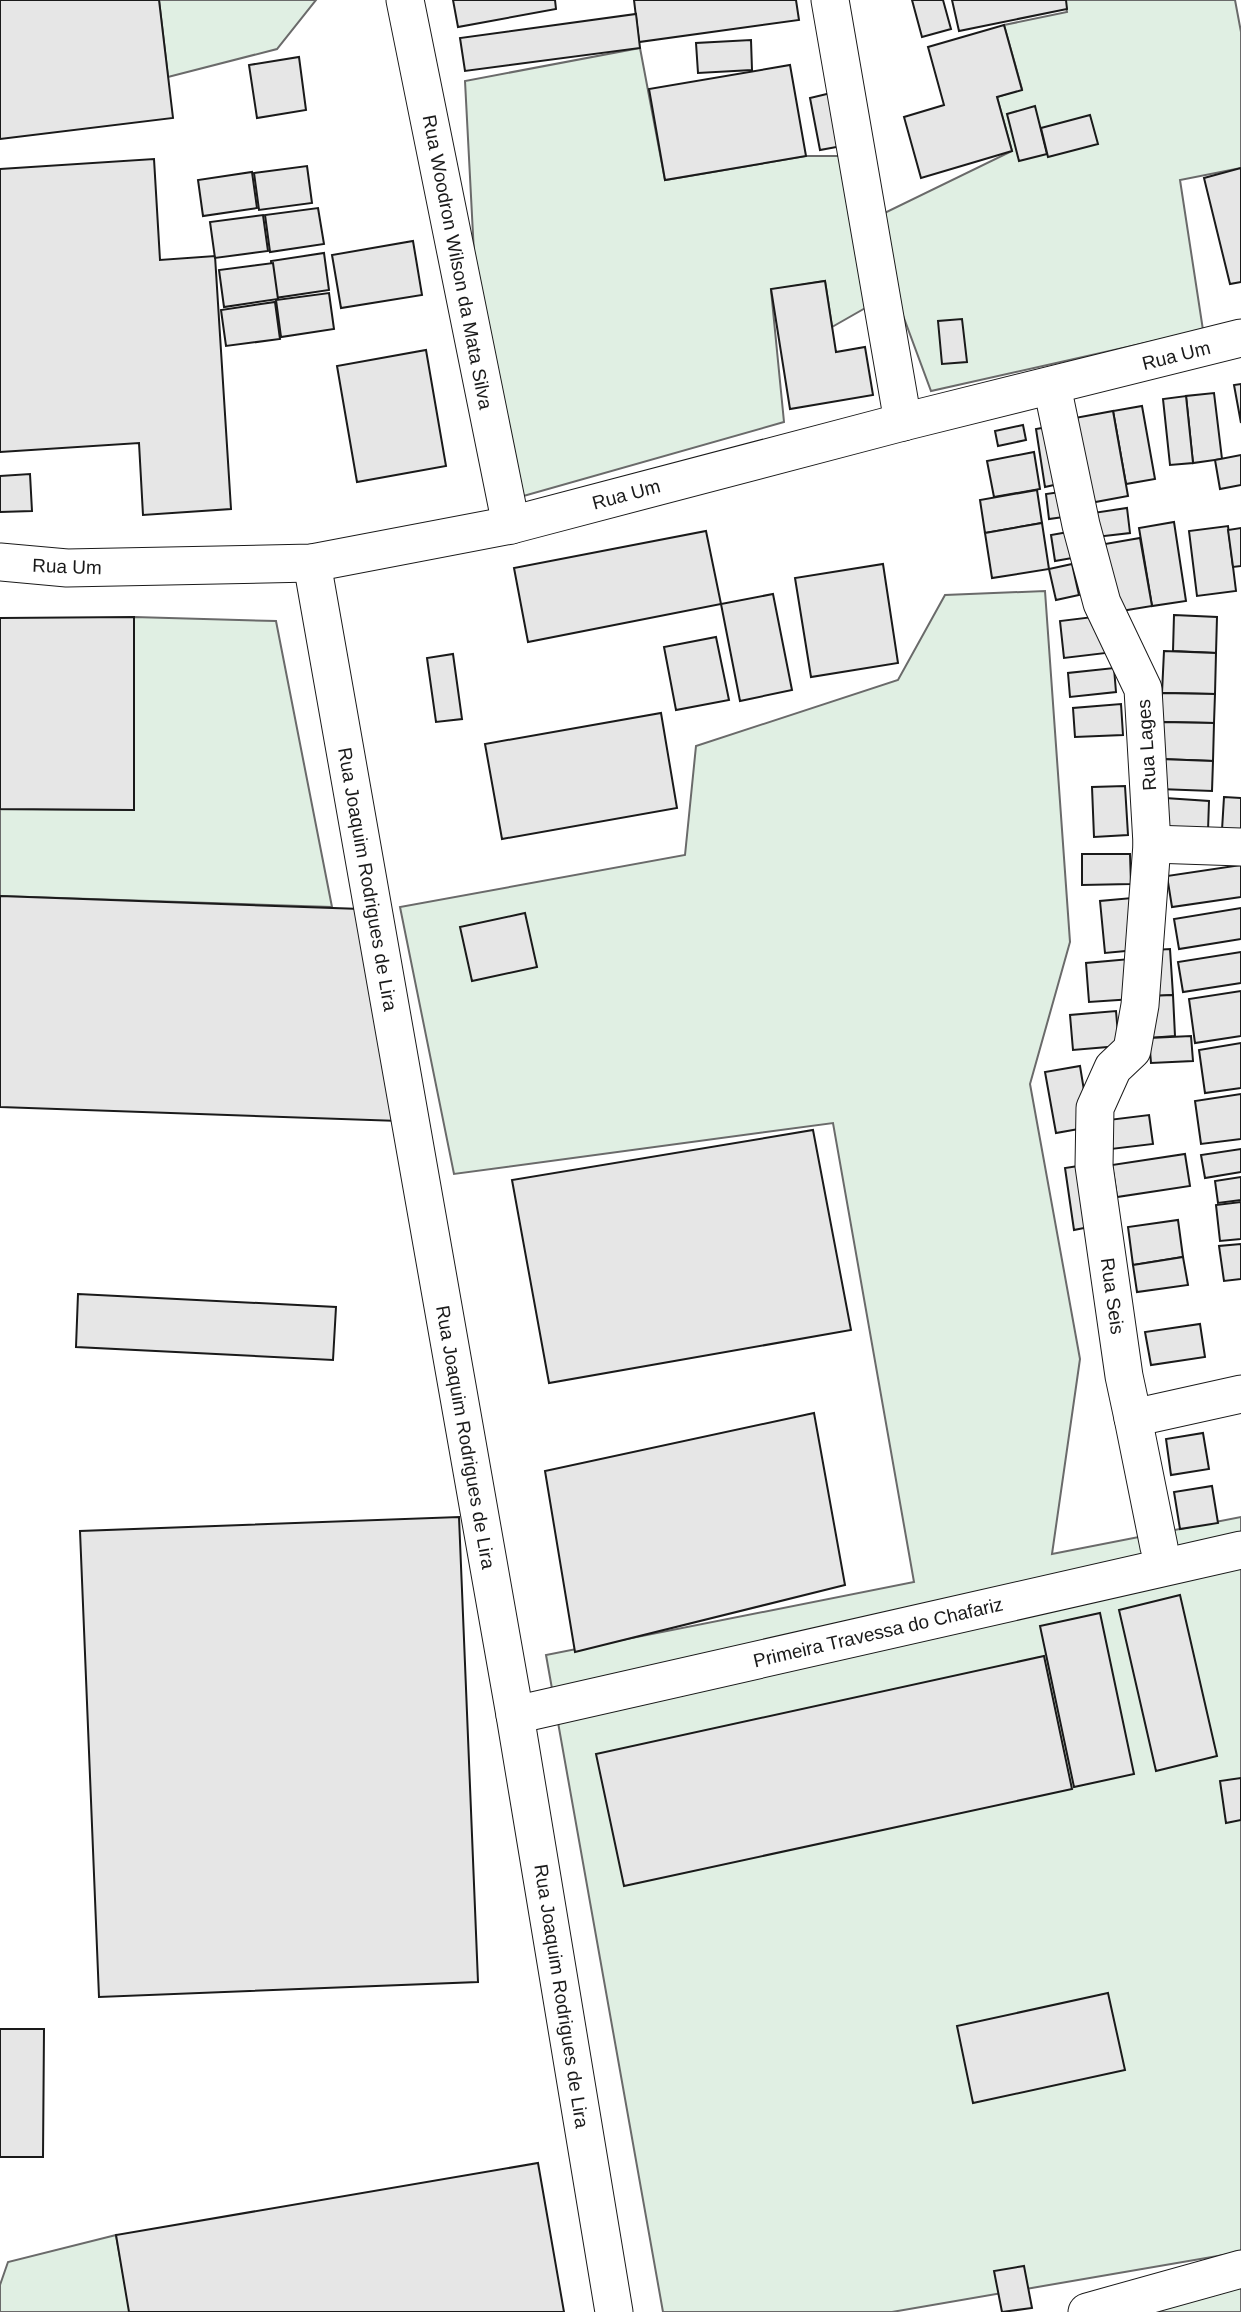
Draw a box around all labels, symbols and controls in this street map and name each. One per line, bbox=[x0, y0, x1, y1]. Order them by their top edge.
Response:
street label: Rua Woodron Wilson da Mata Silva bbox=[419, 113, 496, 412]
street label: Rua Um bbox=[1140, 337, 1212, 374]
street label: Rua Um bbox=[590, 475, 663, 514]
street label: Rua Um bbox=[32, 555, 102, 578]
street label: Rua Lages bbox=[1133, 698, 1160, 792]
street label: Rua Joaquim Rodrigues de Lira bbox=[334, 746, 401, 1013]
street label: Rua Seis bbox=[1097, 1256, 1128, 1336]
street label: Rua Joaquim Rodrigues de Lira bbox=[432, 1304, 499, 1571]
street label: Primeira Travessa do Chafariz bbox=[751, 1594, 1005, 1671]
street label: Rua Joaquim Rodrigues de Lira bbox=[530, 1862, 593, 2130]

